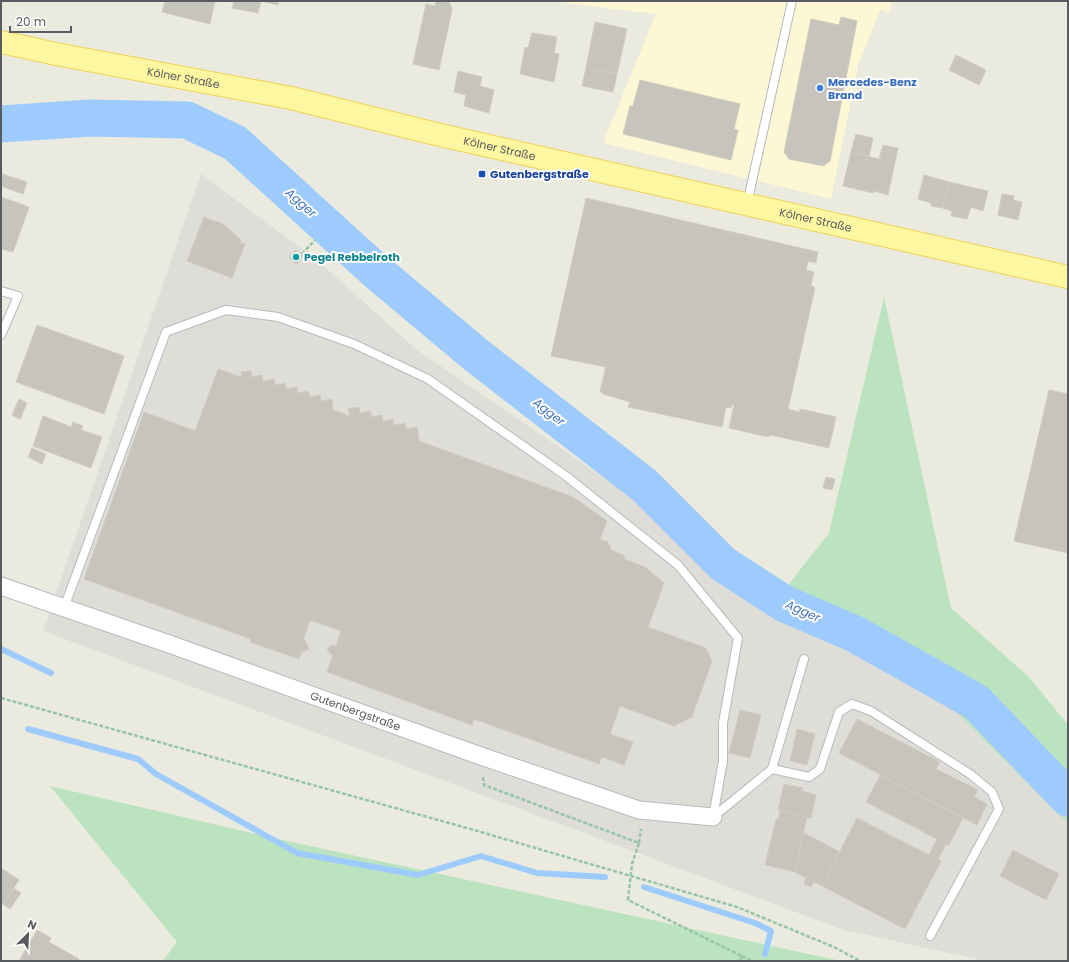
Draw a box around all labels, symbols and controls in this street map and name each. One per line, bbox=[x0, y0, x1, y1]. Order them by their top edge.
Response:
scale bar bbox=[10, 8, 71, 34]
text: 20 m bbox=[16, 13, 46, 30]
street label: Kölner Straße bbox=[146, 63, 221, 93]
place label: Mercedes-Benz Brand bbox=[828, 74, 917, 103]
marker: Mercedes-Benz Brand bbox=[815, 83, 825, 93]
street label: Kölner Straße bbox=[462, 132, 537, 164]
place label: Gutenbergstraße bbox=[490, 166, 589, 182]
marker: Gutenbergstraße bbox=[477, 169, 487, 179]
water label: Agger bbox=[281, 184, 321, 221]
street label: Kölner Straße bbox=[778, 204, 853, 236]
place label: Pegel Rebbelroth bbox=[304, 249, 400, 265]
marker: Pegel Rebbelroth bbox=[291, 252, 301, 262]
water label: Agger bbox=[529, 393, 569, 430]
water label: Agger bbox=[782, 595, 824, 626]
street label: Gutenbergstraße bbox=[308, 687, 403, 735]
north arrow bbox=[8, 914, 48, 954]
text: N bbox=[25, 916, 39, 934]

